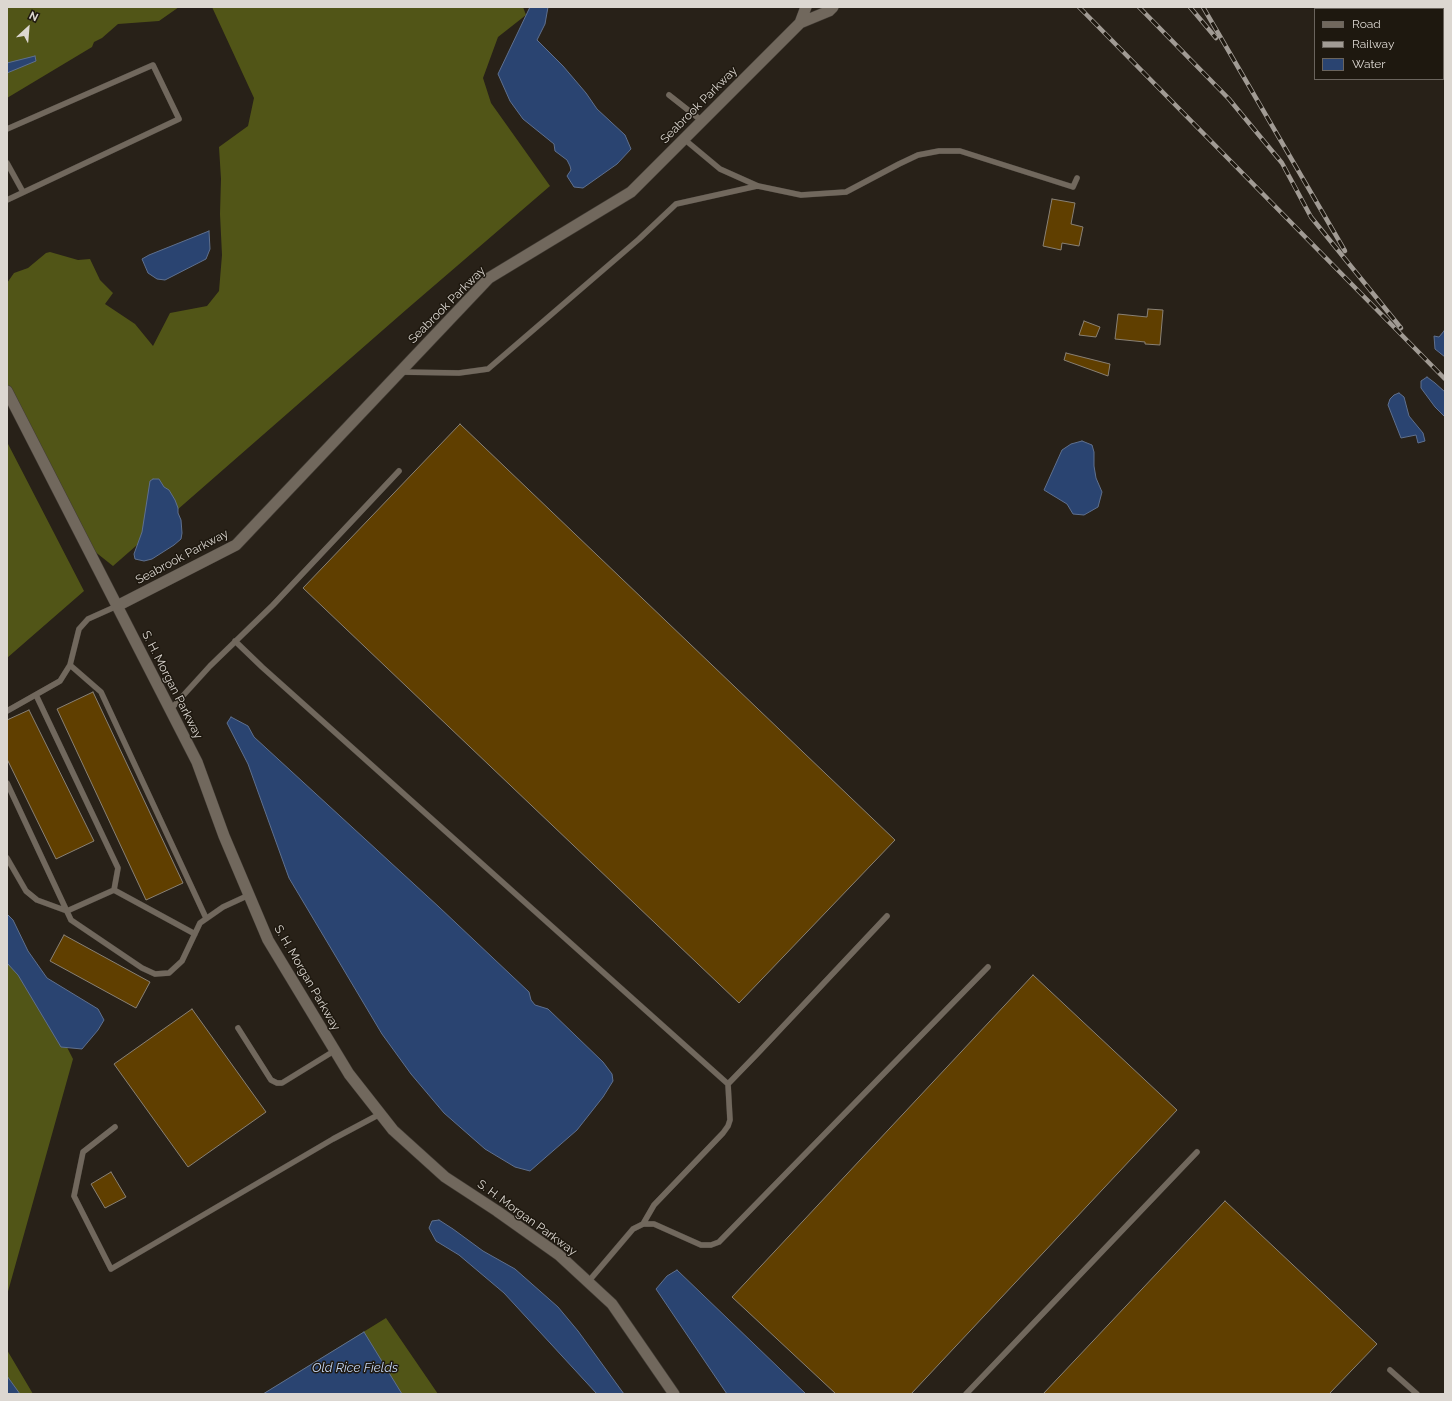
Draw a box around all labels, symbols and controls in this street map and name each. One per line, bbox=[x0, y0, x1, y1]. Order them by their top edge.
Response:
north arrow bbox=[8, 8, 48, 48]
legend bbox=[1314, 8, 1444, 80]
text: N bbox=[27, 9, 40, 24]
text: Road bbox=[1352, 17, 1381, 31]
text: Railway bbox=[1352, 37, 1394, 51]
text: Water bbox=[1352, 57, 1386, 71]
street label: Seabrook Parkway bbox=[658, 64, 740, 146]
street label: Seabrook Parkway bbox=[406, 264, 488, 346]
street label: Seabrook Parkway bbox=[133, 526, 231, 588]
street label: S. H. Morgan Parkway bbox=[138, 629, 206, 741]
street label: S. H. Morgan Parkway bbox=[271, 923, 343, 1033]
street label: S. H. Morgan Parkway bbox=[474, 1177, 580, 1259]
water label: Old Rice Fields bbox=[312, 1360, 398, 1376]

